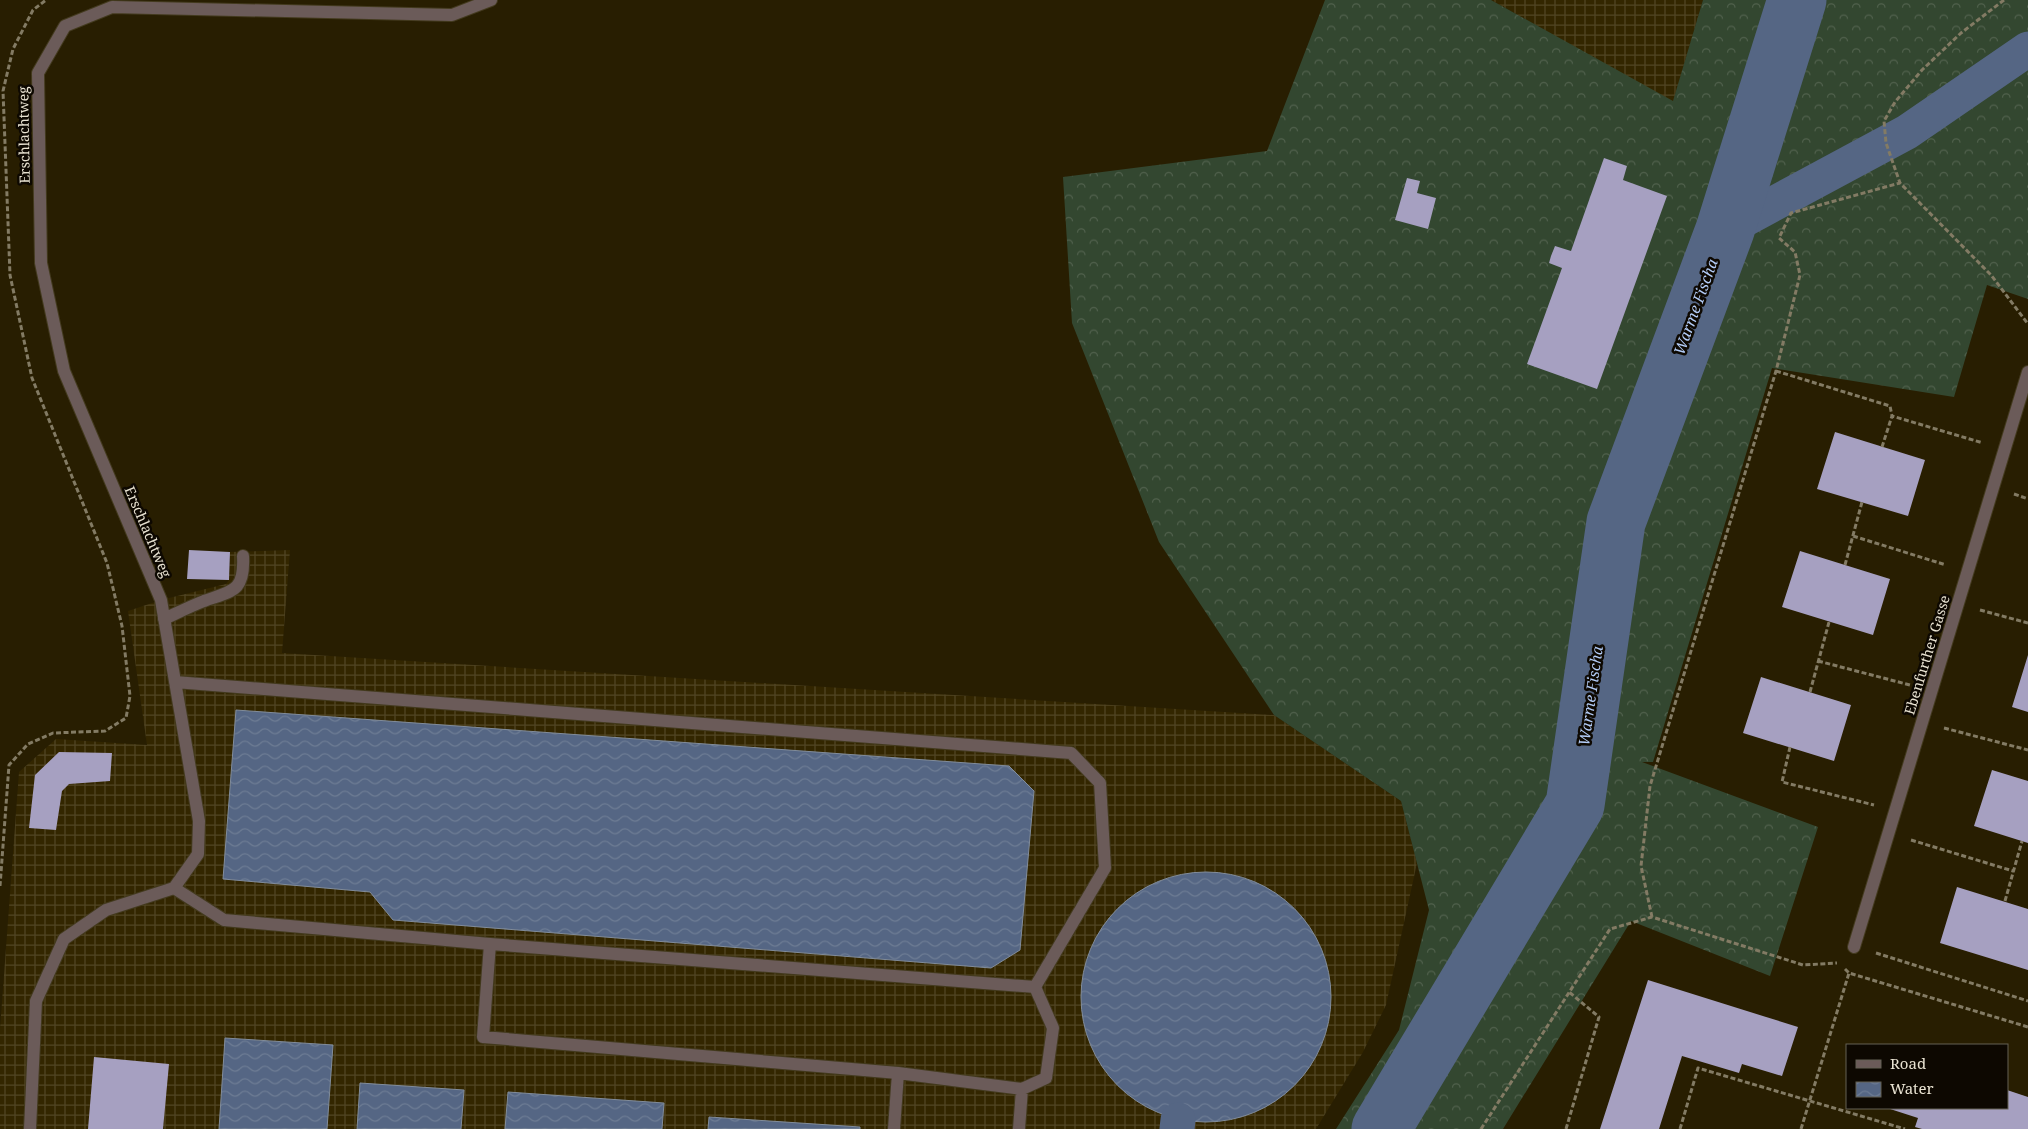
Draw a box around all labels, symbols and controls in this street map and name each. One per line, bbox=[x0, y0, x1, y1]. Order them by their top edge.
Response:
street label: Erschlachtweg bbox=[13, 86, 34, 184]
water label: Warme Fischa bbox=[1668, 256, 1722, 357]
street label: Erschlachtweg bbox=[121, 483, 176, 581]
street label: Ebenfurther Gasse bbox=[1899, 593, 1954, 717]
water label: Warme Fischa bbox=[1573, 644, 1607, 747]
legend bbox=[1846, 1044, 2008, 1109]
text: Road bbox=[1890, 1053, 1926, 1073]
text: Water bbox=[1890, 1078, 1933, 1098]

